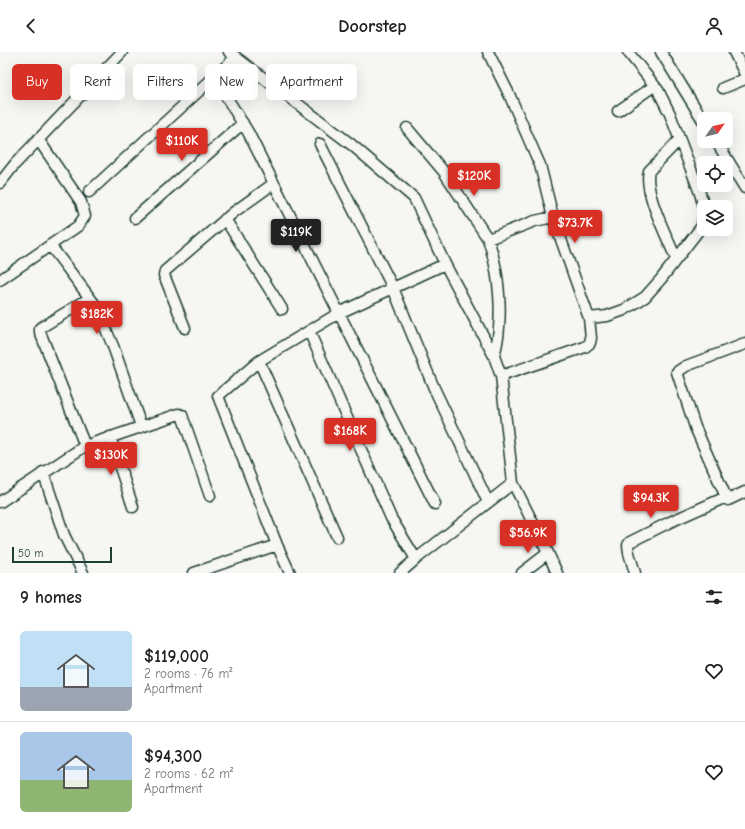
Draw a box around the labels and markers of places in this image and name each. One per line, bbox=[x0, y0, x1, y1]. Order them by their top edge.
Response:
pin: $110K bbox=[154, 128, 210, 162]
pin: $120K bbox=[446, 163, 502, 197]
pin: $73.7K bbox=[542, 210, 608, 244]
pin: $119K bbox=[268, 219, 324, 253]
pin: $182K bbox=[69, 301, 125, 335]
pin: $168K bbox=[322, 418, 378, 452]
pin: $130K bbox=[83, 442, 139, 476]
pin: $94.3K bbox=[618, 485, 684, 519]
pin: $56.9K bbox=[495, 520, 561, 554]

